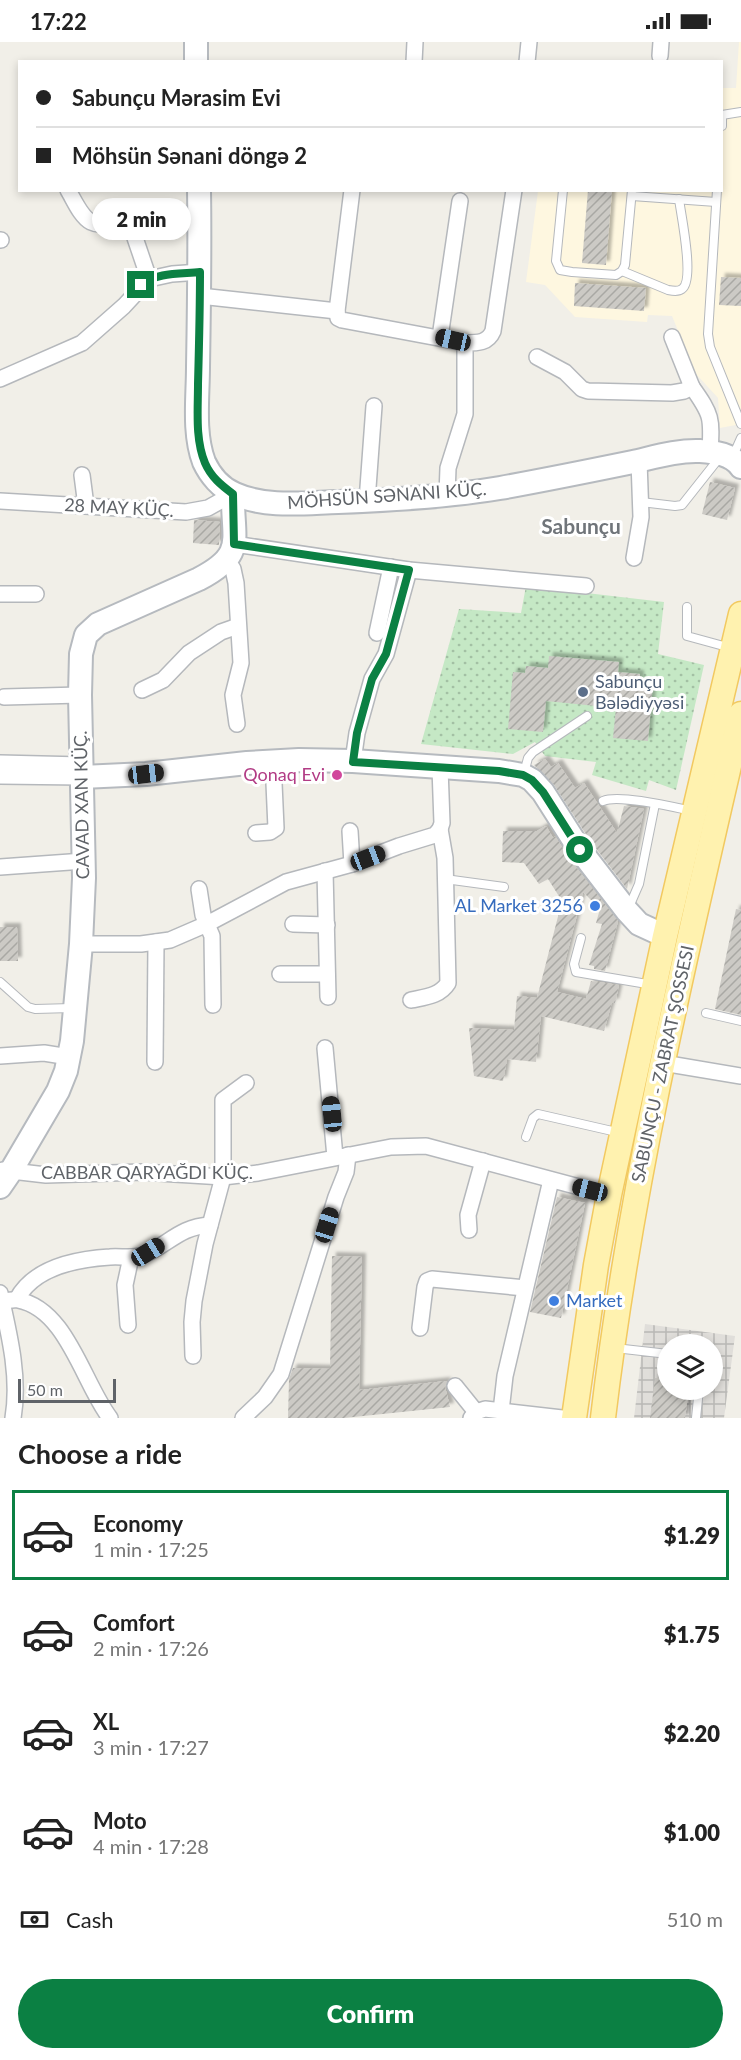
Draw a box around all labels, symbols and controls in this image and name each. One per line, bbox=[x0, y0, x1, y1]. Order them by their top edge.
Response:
text: 17:22 bbox=[30, 8, 87, 35]
text: Sabunçu Mərasim Evi bbox=[72, 84, 281, 111]
text: Möhsün Sənani döngə 2 bbox=[72, 142, 307, 169]
callout: 2 min bbox=[92, 198, 190, 240]
text: 2 min bbox=[117, 207, 166, 231]
route end bbox=[127, 271, 154, 298]
car bbox=[433, 327, 473, 353]
street label: MÖHSÜN SƏNANI KÜÇ. bbox=[287, 477, 487, 513]
street label: 28 MAY KÜÇ. bbox=[64, 493, 174, 521]
district label: Sabunçu bbox=[541, 513, 621, 538]
place label: Sabunçu Bələdiyyəsi bbox=[595, 670, 684, 713]
marker: Sabunçu Bələdiyyəsi bbox=[576, 685, 590, 699]
street label: CAVAD XAN KÜÇ. bbox=[69, 731, 93, 879]
car bbox=[127, 763, 165, 785]
place label: Qonaq Evi bbox=[243, 763, 325, 785]
marker: Qonaq Evi bbox=[330, 768, 344, 782]
route start bbox=[566, 836, 593, 863]
car bbox=[348, 843, 388, 873]
place label: AL Market 3256 bbox=[455, 894, 583, 916]
marker: AL Market 3256 bbox=[588, 899, 602, 913]
street label: SABUNÇU - ZABRAT ŞOSSESI bbox=[626, 943, 698, 1184]
car bbox=[321, 1095, 343, 1133]
street label: CABBAR QARYAĞDI KÜÇ. bbox=[41, 1161, 253, 1183]
car bbox=[570, 1177, 610, 1203]
car bbox=[313, 1205, 341, 1245]
car bbox=[128, 1235, 168, 1269]
place label: Market bbox=[566, 1289, 623, 1311]
marker: Market bbox=[547, 1294, 561, 1308]
map controls bbox=[657, 1334, 723, 1400]
button: layers bbox=[657, 1334, 723, 1400]
scale bar bbox=[18, 1376, 116, 1404]
text: 50 m bbox=[27, 1380, 63, 1399]
text: Choose a ride bbox=[18, 1437, 182, 1470]
icon: car bbox=[21, 1508, 75, 1562]
text: Economy bbox=[93, 1510, 183, 1537]
text: $1.29 bbox=[664, 1522, 720, 1549]
text: 1 min · 17:25 bbox=[93, 1537, 209, 1561]
icon: car bbox=[21, 1607, 75, 1661]
text: Comfort bbox=[93, 1609, 175, 1636]
text: $1.75 bbox=[664, 1621, 720, 1648]
text: 2 min · 17:26 bbox=[93, 1636, 209, 1660]
icon: car bbox=[21, 1706, 75, 1760]
text: XL bbox=[93, 1708, 119, 1735]
text: $2.20 bbox=[664, 1720, 720, 1747]
text: 3 min · 17:27 bbox=[93, 1735, 209, 1759]
icon: car bbox=[21, 1805, 75, 1859]
text: Moto bbox=[93, 1807, 147, 1834]
text: $1.00 bbox=[664, 1819, 720, 1846]
text: 4 min · 17:28 bbox=[93, 1834, 209, 1858]
icon: cash bbox=[18, 1903, 51, 1936]
text: Cash bbox=[66, 1906, 113, 1933]
text: 510 m bbox=[667, 1907, 723, 1931]
button: Confirm bbox=[18, 1979, 723, 2048]

